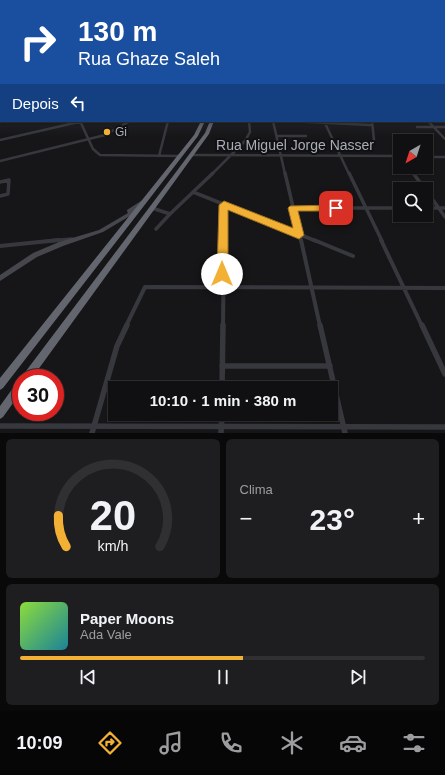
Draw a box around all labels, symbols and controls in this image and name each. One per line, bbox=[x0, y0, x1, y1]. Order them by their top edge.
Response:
icon: right bbox=[12, 16, 64, 68]
text: 130 m bbox=[78, 16, 157, 47]
text: Rua Ghaze Saleh bbox=[78, 49, 220, 69]
icon: left bbox=[67, 92, 89, 114]
text: Depois bbox=[12, 95, 59, 112]
place label: Gi bbox=[115, 125, 127, 139]
marker: Gi bbox=[102, 127, 112, 137]
north arrow bbox=[393, 134, 433, 174]
map controls bbox=[393, 134, 433, 222]
street label: Rua Miguel Jorge Nasser bbox=[216, 137, 374, 153]
button: search bbox=[393, 182, 433, 222]
pin bbox=[319, 191, 353, 225]
icon: arrive bbox=[325, 197, 347, 219]
position arrow bbox=[201, 253, 243, 295]
speed limit sign: 30 bbox=[12, 369, 64, 421]
text: 10:10 · 1 min · 380 m bbox=[150, 392, 296, 409]
text: Clima bbox=[240, 482, 273, 497]
text: 20 bbox=[90, 491, 136, 538]
text: 23° bbox=[310, 503, 355, 536]
text: − bbox=[240, 506, 252, 531]
text: + bbox=[412, 506, 425, 531]
text: km/h bbox=[97, 537, 128, 553]
text: Paper Moons bbox=[80, 610, 174, 627]
text: Ada Vale bbox=[80, 627, 132, 642]
icon: previous bbox=[77, 666, 99, 688]
icon: pause bbox=[212, 666, 234, 688]
icon: next bbox=[347, 666, 369, 688]
icon: directions bbox=[96, 729, 124, 757]
icon: music bbox=[157, 729, 185, 757]
icon: phone bbox=[217, 729, 245, 757]
icon: climate bbox=[278, 729, 306, 757]
icon: car bbox=[339, 729, 367, 757]
icon: filters bbox=[400, 729, 428, 757]
text: 10:09 bbox=[16, 733, 63, 753]

